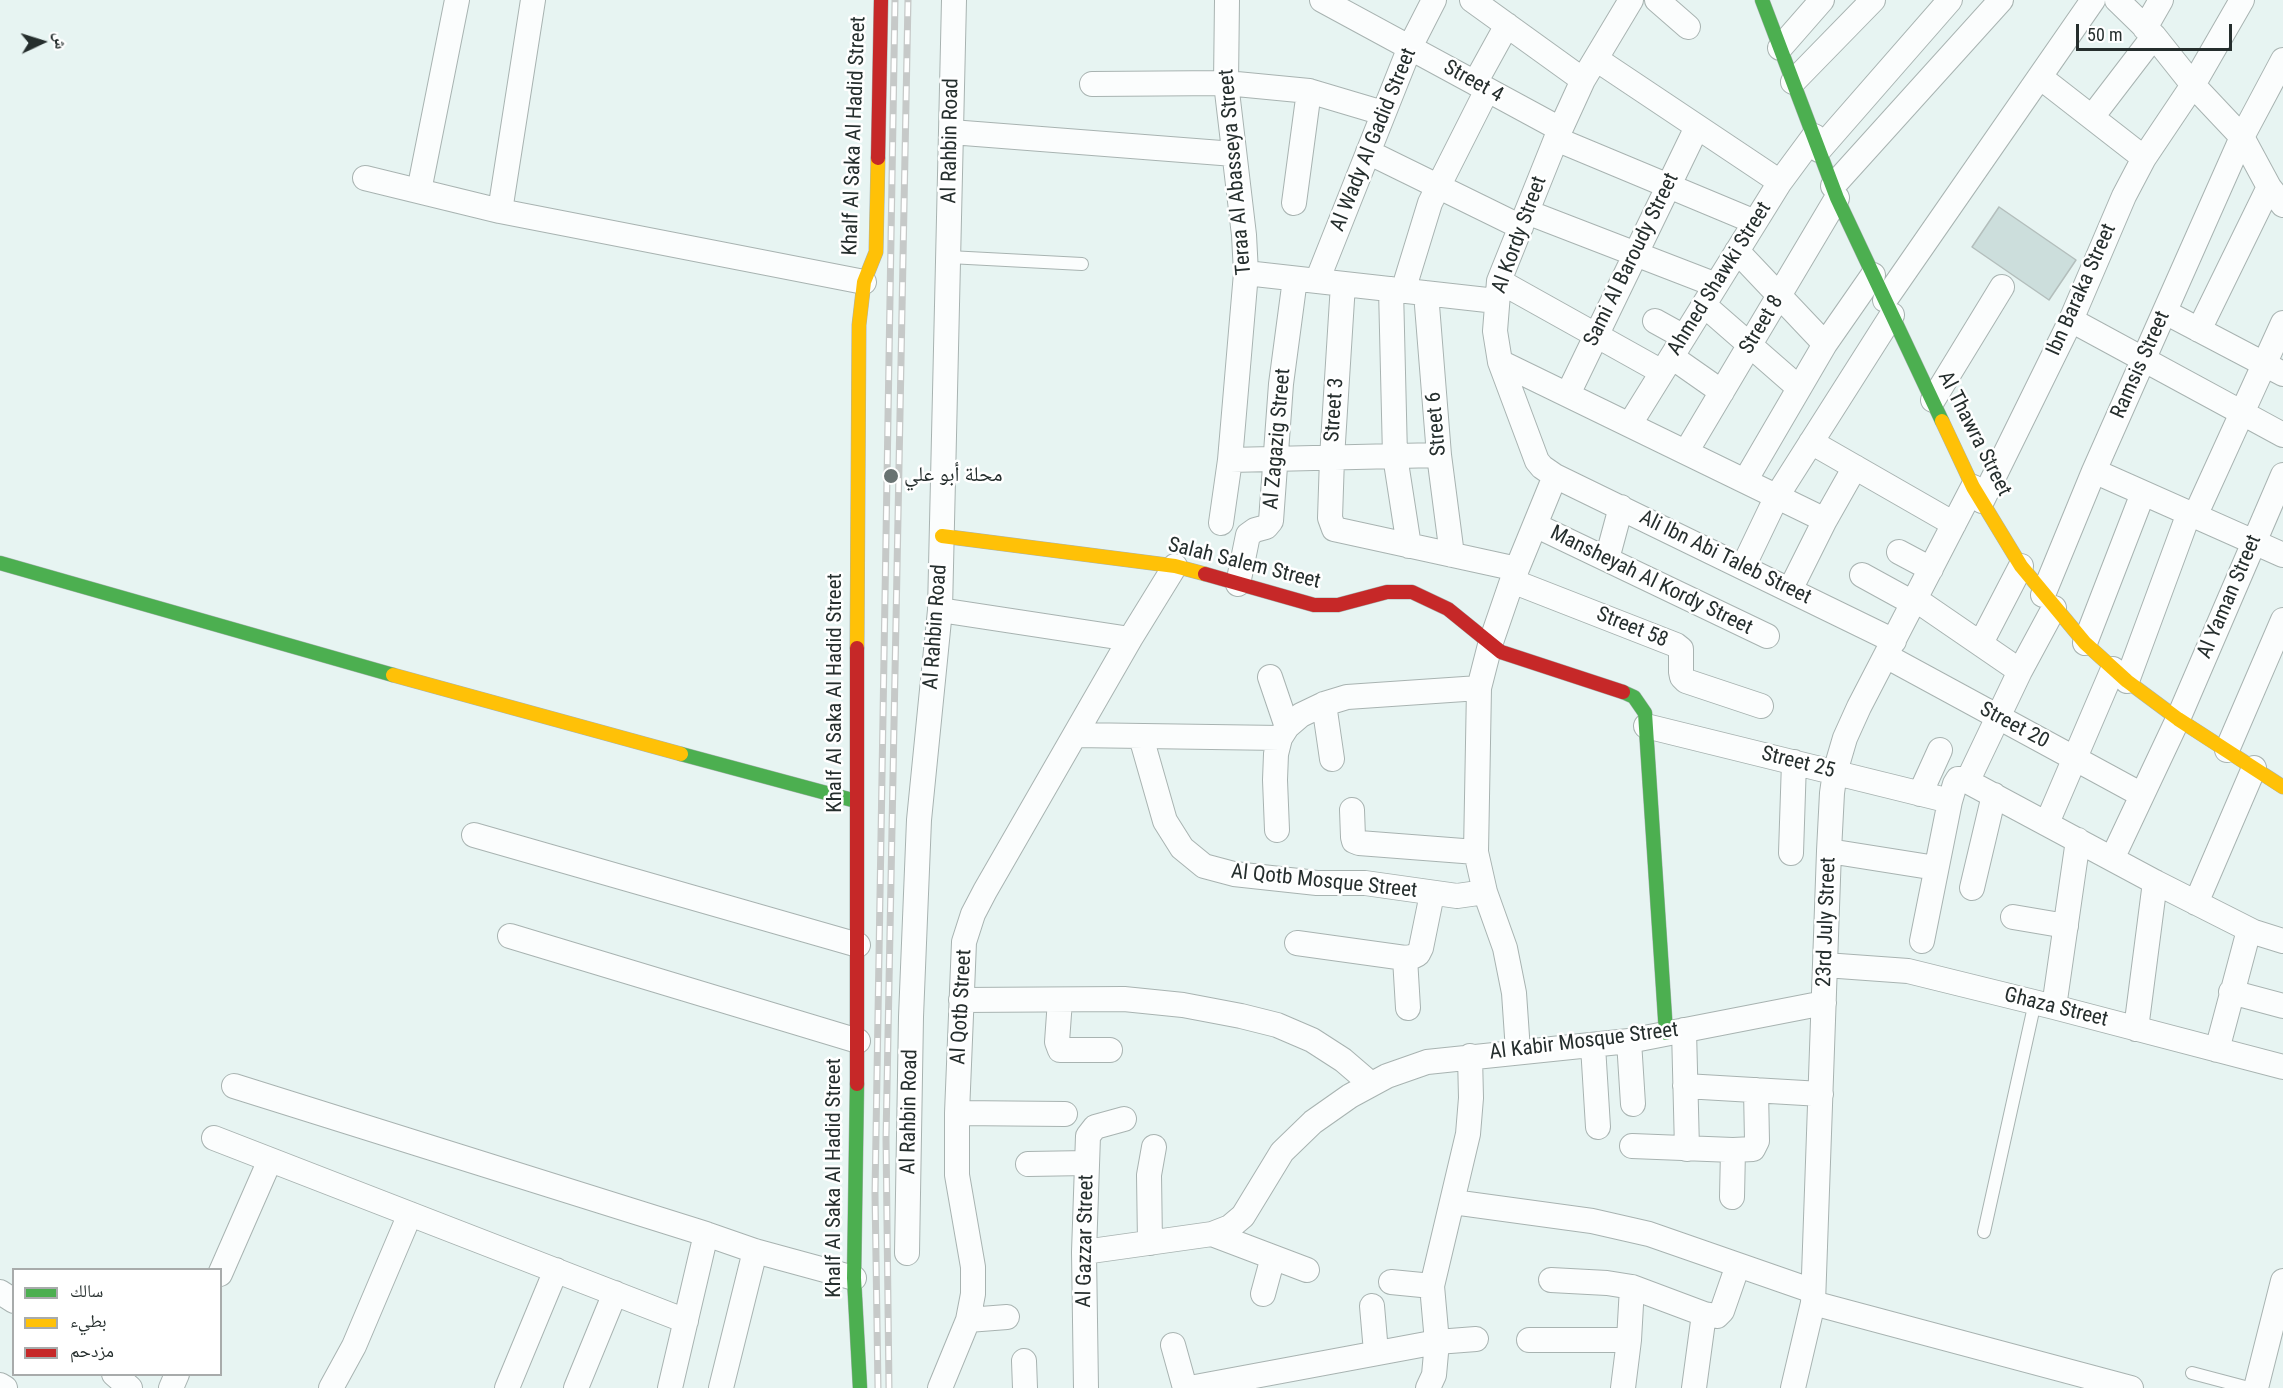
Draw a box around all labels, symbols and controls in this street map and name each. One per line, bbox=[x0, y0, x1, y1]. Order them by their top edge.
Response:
north arrow bbox=[12, 12, 72, 72]
scale bar bbox=[2079, 12, 2235, 50]
street label: Khalf Al Saka Al Hadid Street bbox=[838, 16, 872, 256]
text: 50 m bbox=[2087, 24, 2122, 45]
text: ش bbox=[50, 32, 71, 50]
street label: Al Wady Al Gadid Street bbox=[1326, 45, 1422, 235]
street label: Street 4 bbox=[1439, 55, 1507, 109]
street label: Teraa Al Abasseya Street bbox=[1214, 68, 1258, 276]
street label: Al Rahbin Road bbox=[937, 78, 965, 204]
street label: Sami Al Baroudy Street bbox=[1579, 169, 1685, 351]
street label: Al Kordy Street bbox=[1487, 173, 1553, 297]
street label: Ahmed Shawki Street bbox=[1663, 198, 1777, 360]
street label: Ibn Baraka Street bbox=[2042, 220, 2122, 360]
street label: Street 8 bbox=[1735, 291, 1789, 359]
street label: Ramsis Street bbox=[2106, 307, 2176, 423]
street label: Al Zagazig Street bbox=[1259, 367, 1297, 511]
street label: Al Thawra Street bbox=[1932, 367, 2016, 501]
street label: Street 3 bbox=[1320, 377, 1350, 443]
street label: Street 6 bbox=[1422, 391, 1452, 457]
place label: محلة أبو علي bbox=[904, 463, 1003, 489]
marker: محلة أبو علي bbox=[882, 467, 900, 485]
street label: Ali Ibn Abi Taleb Street bbox=[1635, 505, 1815, 611]
street label: Mansheyah Al Kordy Street bbox=[1546, 521, 1756, 641]
street label: Al Yaman Street bbox=[2193, 531, 2267, 663]
street label: Salah Salem Street bbox=[1165, 533, 1323, 595]
street label: Al Rahbin Road bbox=[919, 564, 953, 690]
street label: Khalf Al Saka Al Hadid Street bbox=[823, 573, 849, 813]
street label: Street 58 bbox=[1593, 602, 1671, 654]
street label: Street 20 bbox=[1975, 697, 2053, 755]
street label: Street 25 bbox=[1759, 742, 1837, 784]
street label: 23rd July Street bbox=[1812, 857, 1842, 987]
street label: Al Qotb Mosque Street bbox=[1230, 860, 1418, 904]
street label: Al Qotb Street bbox=[946, 949, 978, 1065]
street label: Ghaza Street bbox=[2002, 983, 2110, 1033]
street label: Al Kabir Mosque Street bbox=[1488, 1018, 1680, 1066]
street label: Al Rahbin Road bbox=[896, 1049, 924, 1175]
street label: Khalf Al Saka Al Hadid Street bbox=[822, 1058, 848, 1298]
street label: Al Gazzar Street bbox=[1072, 1174, 1100, 1308]
legend bbox=[12, 1268, 222, 1376]
text: سالك bbox=[70, 1280, 103, 1301]
text: بطيء bbox=[70, 1310, 107, 1331]
text: مزدحم bbox=[70, 1340, 114, 1361]

